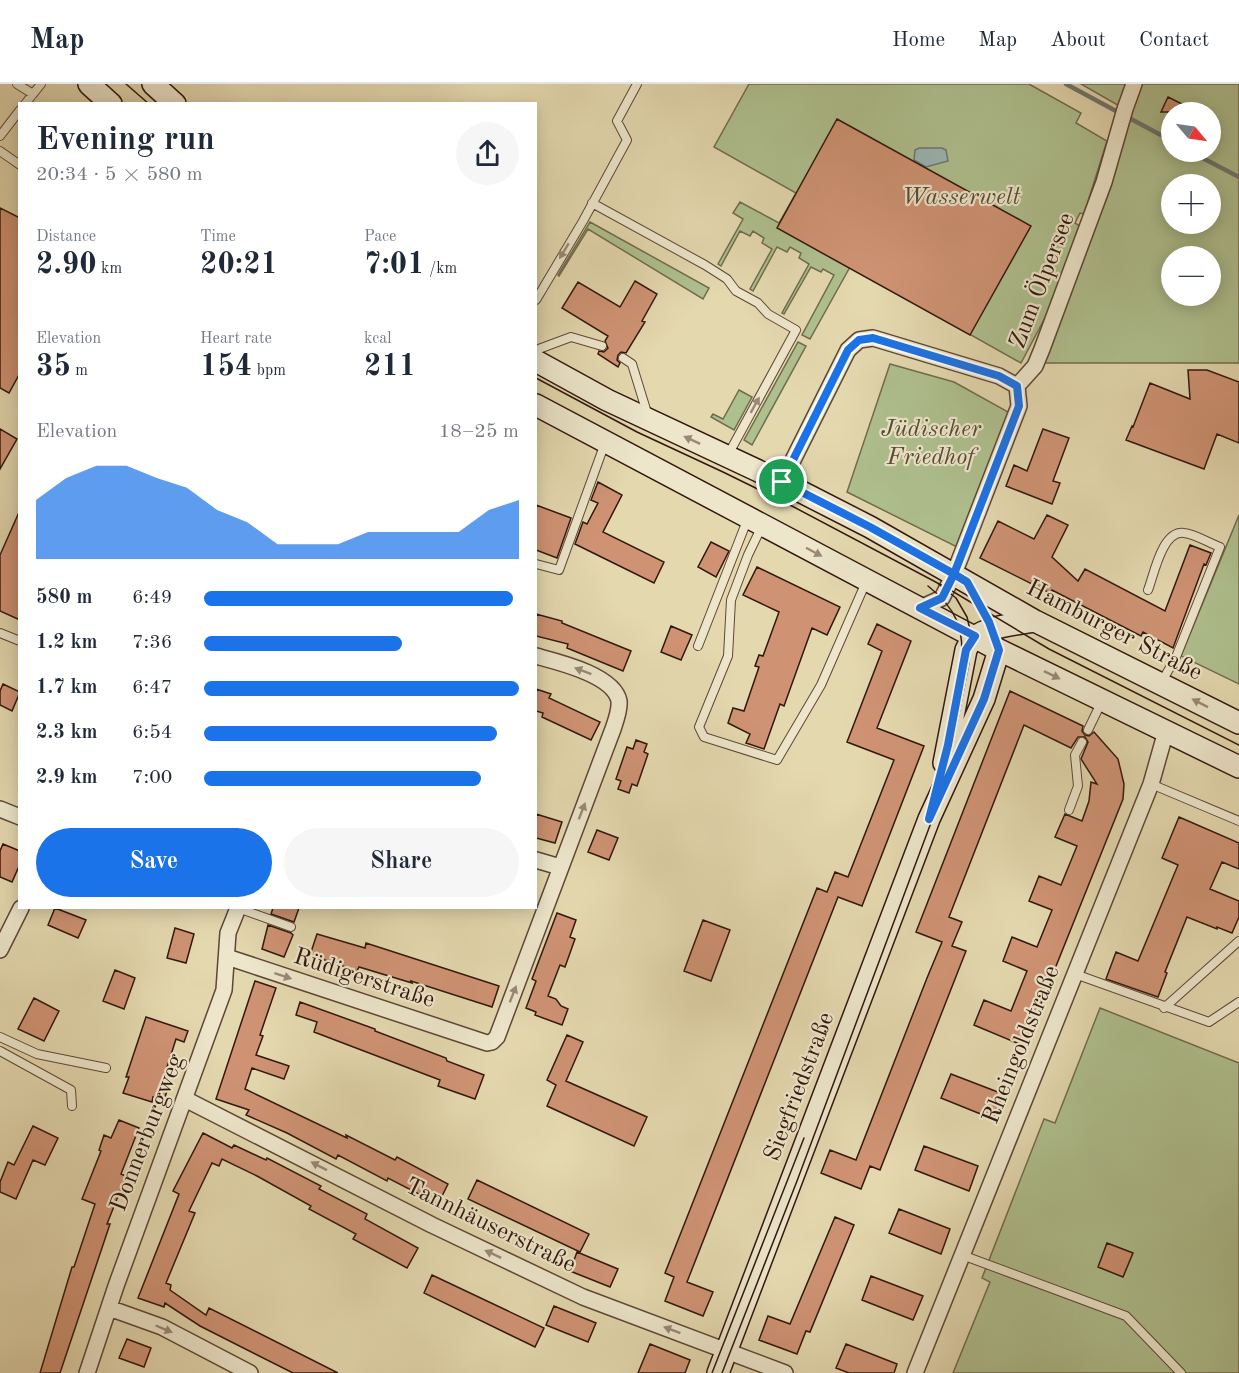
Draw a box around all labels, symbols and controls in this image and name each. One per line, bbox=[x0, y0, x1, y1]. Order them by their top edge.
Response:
text: Map bbox=[30, 27, 84, 55]
text: Home bbox=[892, 30, 945, 51]
text: Map bbox=[978, 30, 1017, 51]
text: About bbox=[1050, 30, 1106, 51]
text: Contact bbox=[1139, 30, 1209, 51]
north arrow bbox=[1161, 102, 1221, 162]
map controls bbox=[1161, 102, 1221, 306]
button: share bbox=[456, 122, 519, 185]
text: Evening run bbox=[36, 124, 215, 157]
text: 20:34 · 5 × 580 m bbox=[36, 165, 203, 185]
button: + bbox=[1161, 174, 1221, 234]
park label: Wasserwelt bbox=[902, 186, 1021, 210]
street label: Zum Ölpersee bbox=[1002, 208, 1080, 352]
text: Distance bbox=[36, 229, 96, 245]
text: Time bbox=[200, 229, 236, 245]
text: Pace bbox=[364, 229, 396, 245]
one-way arrow bbox=[559, 243, 570, 259]
button: − bbox=[1161, 246, 1221, 306]
text: 2.90 bbox=[36, 250, 97, 280]
text: 20:21 bbox=[200, 250, 278, 280]
text: 7:01 bbox=[364, 250, 425, 280]
text: km bbox=[97, 261, 122, 277]
text: /km bbox=[425, 261, 457, 277]
text: Elevation bbox=[36, 331, 101, 347]
text: Heart rate bbox=[200, 331, 272, 347]
text: kcal bbox=[364, 331, 392, 347]
text: 35 bbox=[36, 352, 71, 382]
text: 154 bbox=[200, 352, 252, 382]
text: 211 bbox=[364, 352, 416, 382]
text: m bbox=[71, 363, 88, 379]
text: bpm bbox=[252, 363, 286, 379]
one-way arrow bbox=[750, 397, 760, 414]
park label: Jüdischer Friedhof bbox=[881, 418, 982, 470]
text: Elevation bbox=[36, 422, 117, 442]
text: 18–25 m bbox=[439, 422, 519, 442]
one-way arrow bbox=[684, 436, 701, 445]
pin bbox=[756, 456, 807, 507]
icon: arrive bbox=[765, 465, 798, 498]
one-way arrow bbox=[806, 547, 823, 557]
street label: Hamburger Straße bbox=[1022, 576, 1206, 686]
text: 580 m bbox=[36, 588, 92, 608]
text: 6:49 bbox=[132, 588, 172, 608]
text: 1.2 km bbox=[36, 633, 98, 653]
text: 7:36 bbox=[132, 633, 172, 653]
one-way arrow bbox=[574, 666, 592, 676]
one-way arrow bbox=[1043, 671, 1060, 680]
text: 1.7 km bbox=[36, 678, 98, 698]
text: 6:47 bbox=[132, 678, 172, 698]
one-way arrow bbox=[1191, 698, 1208, 708]
text: 2.3 km bbox=[36, 723, 98, 743]
text: 6:54 bbox=[132, 723, 172, 743]
text: 2.9 km bbox=[36, 768, 98, 788]
text: 7:00 bbox=[132, 768, 172, 788]
one-way arrow bbox=[577, 802, 587, 820]
button: Save bbox=[36, 828, 272, 897]
button: Share bbox=[284, 828, 519, 897]
street label: Rüdigerstraße bbox=[290, 945, 438, 1013]
street label: Rheingoldstraße bbox=[979, 962, 1065, 1128]
one-way arrow bbox=[274, 971, 292, 981]
one-way arrow bbox=[509, 984, 519, 1002]
street label: Siegfriedstraße bbox=[761, 1009, 839, 1165]
street label: Donnerburgweg bbox=[107, 1051, 189, 1215]
one-way arrow bbox=[310, 1161, 327, 1170]
street label: Tannhäuserstraße bbox=[401, 1174, 579, 1278]
one-way arrow bbox=[484, 1249, 501, 1258]
one-way arrow bbox=[155, 1324, 173, 1334]
one-way arrow bbox=[663, 1325, 681, 1335]

